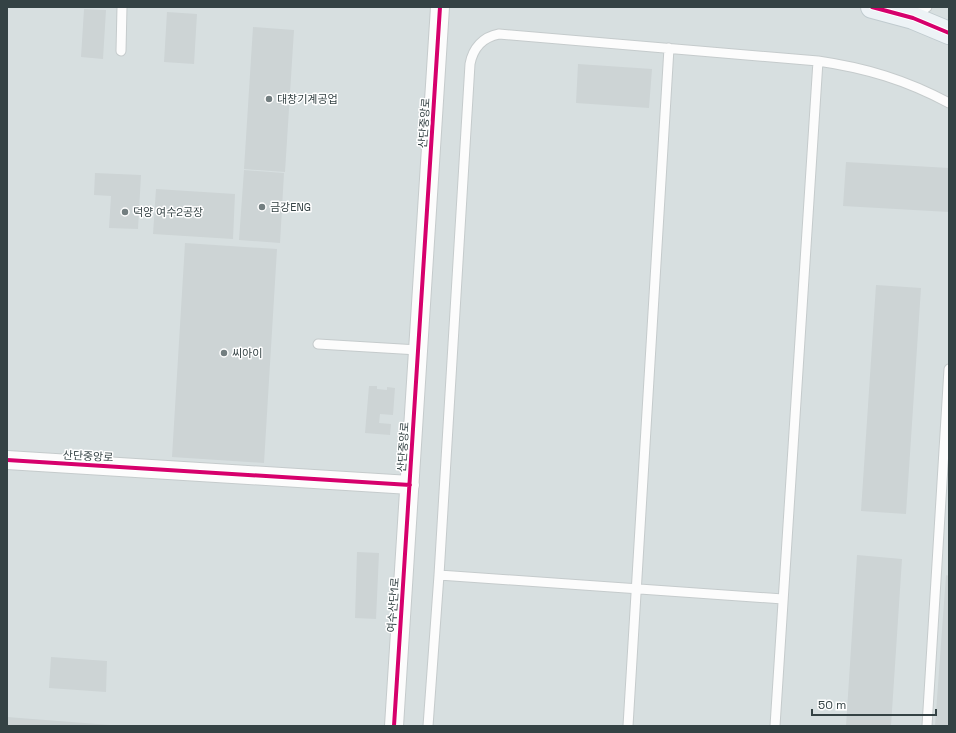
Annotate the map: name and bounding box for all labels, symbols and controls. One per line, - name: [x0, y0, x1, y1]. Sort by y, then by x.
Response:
- place label: 대창기계공업: [277, 92, 338, 106]
- marker: 대창기계공업: [264, 94, 274, 104]
- street label: 산단중앙로: [415, 97, 433, 149]
- place label: 금강ENG: [270, 200, 311, 214]
- marker: 금강ENG: [257, 202, 267, 212]
- place label: 덕양 여수2공장: [133, 205, 203, 219]
- marker: 덕양 여수2공장: [120, 207, 130, 217]
- place label: 씨아이: [232, 346, 262, 360]
- marker: 씨아이: [219, 348, 229, 358]
- street label: 산단중앙로: [394, 421, 412, 473]
- street label: 산단중앙로: [62, 448, 114, 464]
- street label: 여수산단1로: [384, 577, 402, 633]
- scale bar: [812, 691, 936, 717]
- text: 50 m: [818, 697, 846, 713]

